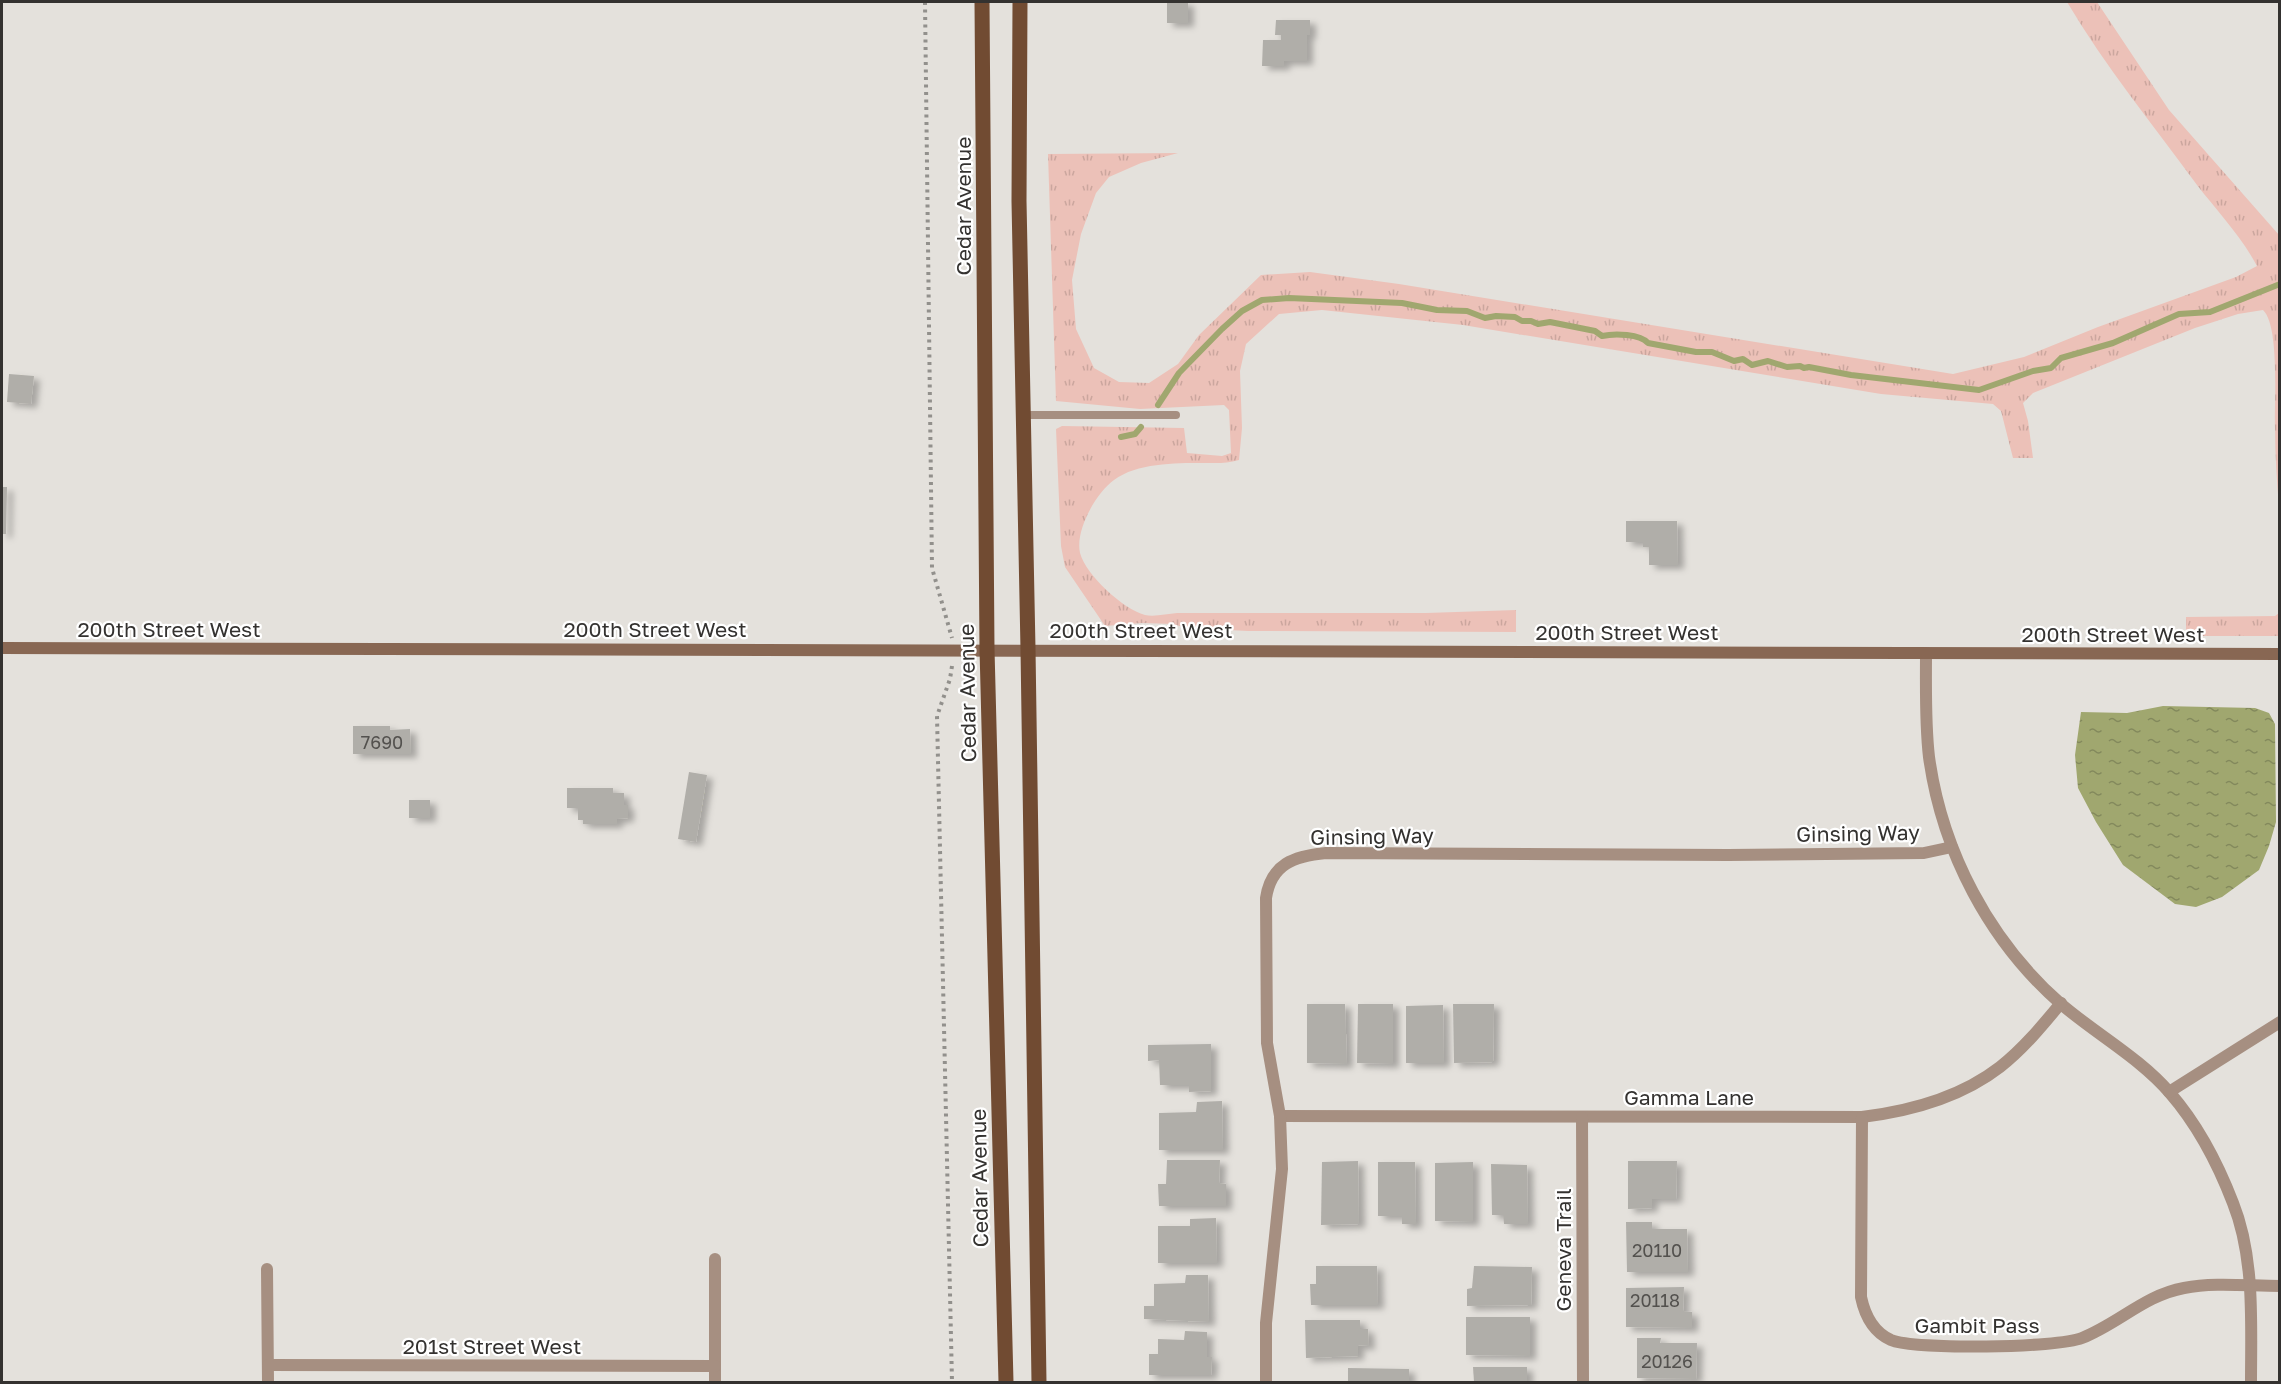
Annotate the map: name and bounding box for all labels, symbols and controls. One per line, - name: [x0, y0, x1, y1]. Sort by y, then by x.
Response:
- street label: Cedar Avenue: [950, 137, 976, 275]
- street label: 200th Street West: [77, 616, 261, 642]
- street label: 200th Street West: [563, 616, 747, 642]
- street label: 200th Street West: [1049, 617, 1233, 643]
- street label: 200th Street West: [1535, 619, 1719, 645]
- street label: 200th Street West: [2021, 621, 2205, 647]
- street label: Cedar Avenue: [953, 623, 981, 763]
- house number: 7690: [361, 731, 403, 753]
- street label: Ginsing Way: [1796, 819, 1920, 847]
- street label: Ginsing Way: [1310, 822, 1434, 850]
- street label: Gamma Lane: [1624, 1084, 1754, 1110]
- street label: Cedar Avenue: [965, 1108, 993, 1248]
- street label: Geneva Trail: [1550, 1188, 1576, 1312]
- house number: 20110: [1632, 1239, 1682, 1261]
- house number: 20118: [1630, 1289, 1680, 1311]
- street label: Gambit Pass: [1914, 1312, 2040, 1338]
- street label: 201st Street West: [403, 1333, 581, 1359]
- house number: 20126: [1641, 1350, 1693, 1372]

